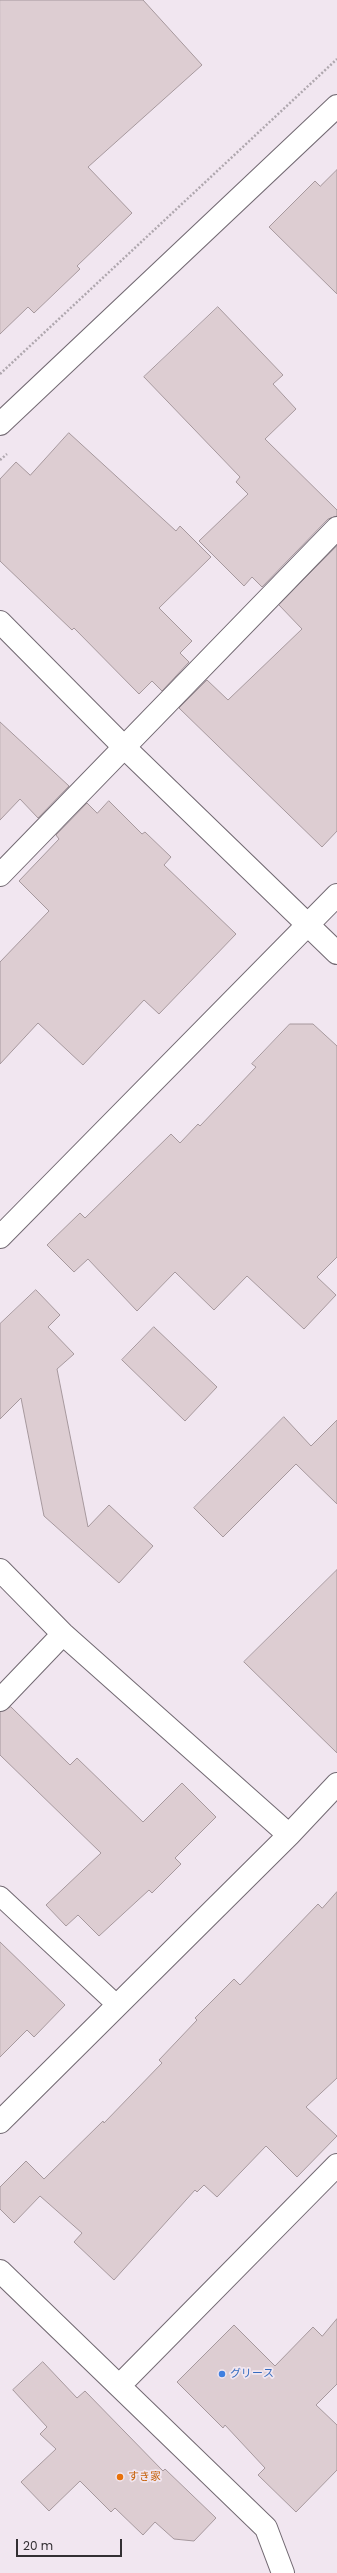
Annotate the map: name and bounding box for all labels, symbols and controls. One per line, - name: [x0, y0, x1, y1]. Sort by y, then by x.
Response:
- place label: グリース: [230, 2367, 274, 2381]
- marker: グリース: [217, 2369, 227, 2379]
- place label: すき家: [128, 2470, 161, 2484]
- marker: すき家: [115, 2472, 125, 2482]
- scale bar: [18, 2531, 124, 2557]
- text: 20 m: [23, 2537, 53, 2554]

